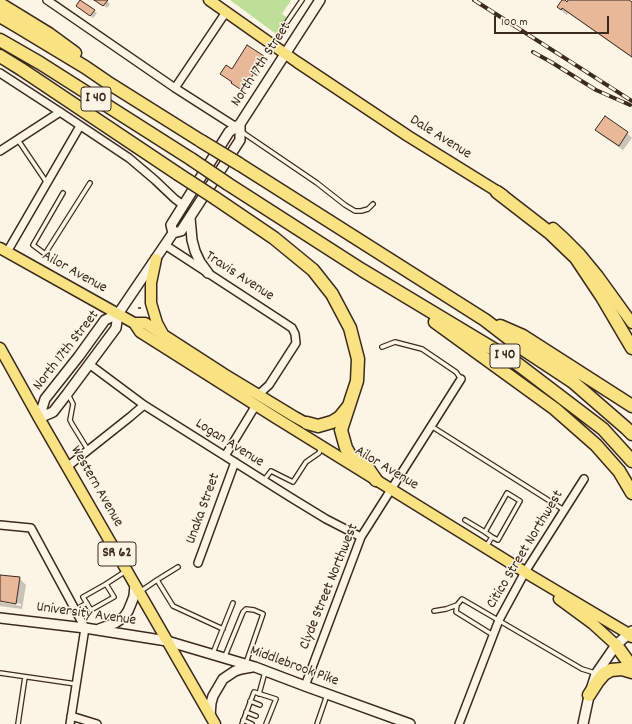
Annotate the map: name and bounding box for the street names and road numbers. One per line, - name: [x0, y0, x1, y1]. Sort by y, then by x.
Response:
- street label: North 17th Street: [228, 20, 296, 110]
- road number: I 40: [81, 87, 111, 111]
- street label: Dale Avenue: [406, 112, 474, 164]
- street label: Ailor Avenue: [38, 248, 110, 298]
- street label: Travis Avenue: [201, 248, 277, 306]
- street label: North 17th Street: [30, 307, 104, 395]
- road number: I 40: [490, 344, 520, 368]
- street label: Logan Avenue: [191, 416, 267, 472]
- street label: Western Avenue: [66, 443, 126, 531]
- street label: Ailor Avenue: [351, 443, 421, 495]
- street label: Unaka Street: [183, 471, 225, 547]
- street label: Citico Street Northwest: [484, 488, 568, 612]
- street label: Clyde Street Northwest: [297, 521, 363, 653]
- road number: SR 62: [98, 542, 136, 566]
- street label: University Avenue: [35, 599, 137, 631]
- street label: Middlebrook Pike: [247, 643, 341, 691]

